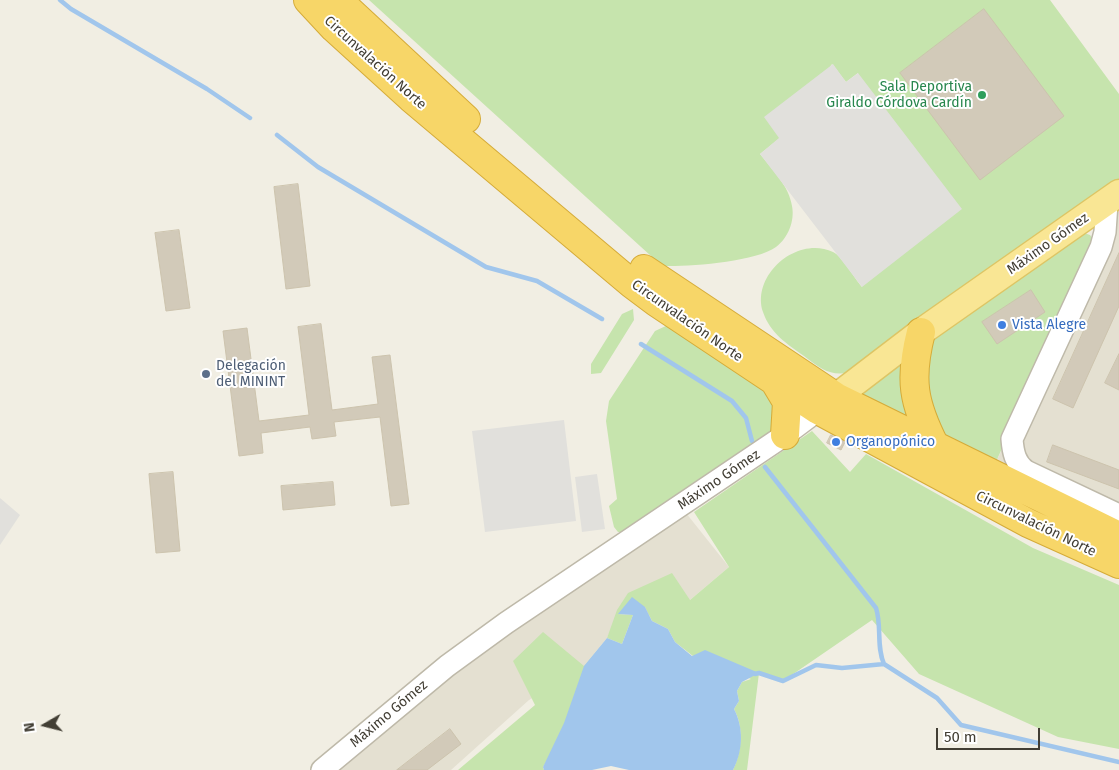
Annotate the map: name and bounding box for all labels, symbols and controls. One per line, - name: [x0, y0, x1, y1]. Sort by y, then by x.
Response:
- street label: Circunvalación Norte: [320, 13, 430, 113]
- place label: Sala Deportiva Giraldo Córdova Cardín: [826, 79, 972, 111]
- marker: Sala Deportiva Giraldo Córdova Cardín: [976, 89, 988, 101]
- street label: Máximo Gómez: [1004, 210, 1092, 278]
- street label: Circunvalación Norte: [628, 276, 746, 366]
- place label: Vista Alegre: [1012, 317, 1086, 333]
- marker: Vista Alegre: [996, 319, 1008, 331]
- place label: Delegación del MININT: [216, 358, 286, 391]
- marker: Delegación del MININT: [200, 368, 212, 380]
- place label: Organopónico: [846, 434, 935, 450]
- marker: Organopónico: [830, 436, 842, 448]
- street label: Máximo Gómez: [675, 446, 763, 514]
- street label: Circunvalación Norte: [973, 488, 1099, 560]
- street label: Máximo Gómez: [347, 677, 431, 751]
- north arrow: [20, 700, 70, 750]
- scale bar: [939, 718, 1043, 750]
- text: N: [21, 721, 39, 733]
- text: 50 m: [944, 728, 977, 746]

